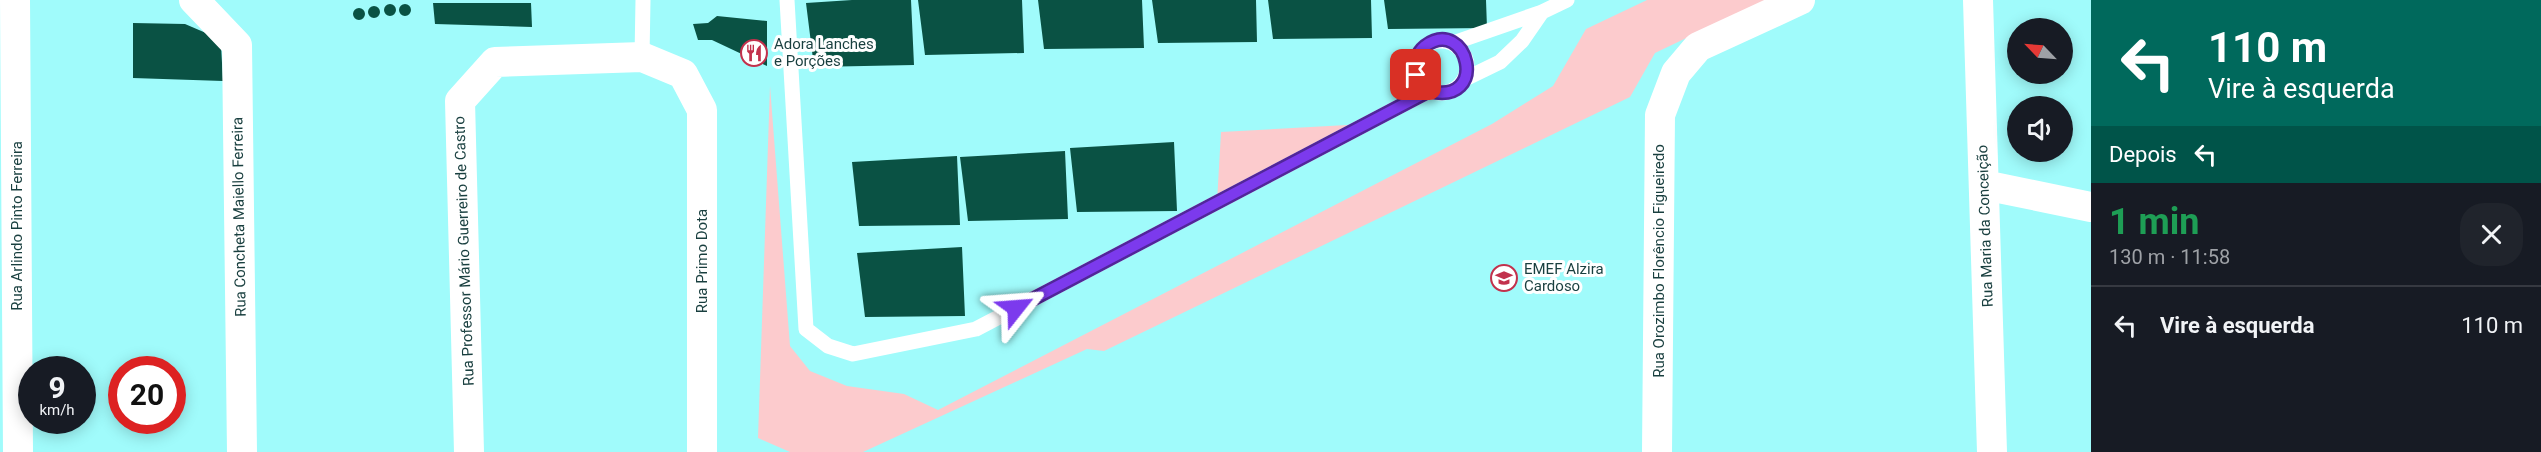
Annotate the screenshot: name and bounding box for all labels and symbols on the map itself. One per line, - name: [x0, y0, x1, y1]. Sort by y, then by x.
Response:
- north arrow: [2007, 18, 2073, 84]
- place label: Adora Lanches e Porções: [774, 35, 874, 70]
- restaurant icon: Adora Lanches e Porções: [739, 38, 769, 68]
- pin: [1390, 49, 1441, 100]
- street label: Rua Professor Mário Guerreiro de Castro: [450, 116, 478, 386]
- street label: Rua Concheta Maiello Ferreira: [228, 117, 250, 317]
- street label: Rua Arlindo Pinto Ferreira: [8, 141, 26, 311]
- street label: Rua Orozimbo Florêncio Figueiredo: [1650, 144, 1668, 378]
- street label: Rua Maria da Conceição: [1973, 145, 1997, 307]
- street label: Rua Primo Dota: [693, 209, 711, 313]
- place label: EMEF Alzira Cardoso: [1524, 260, 1604, 295]
- school or university icon: EMEF Alzira Cardoso: [1489, 263, 1519, 293]
- position arrow: [984, 276, 1048, 340]
- speed limit sign: 20: [108, 356, 186, 434]

